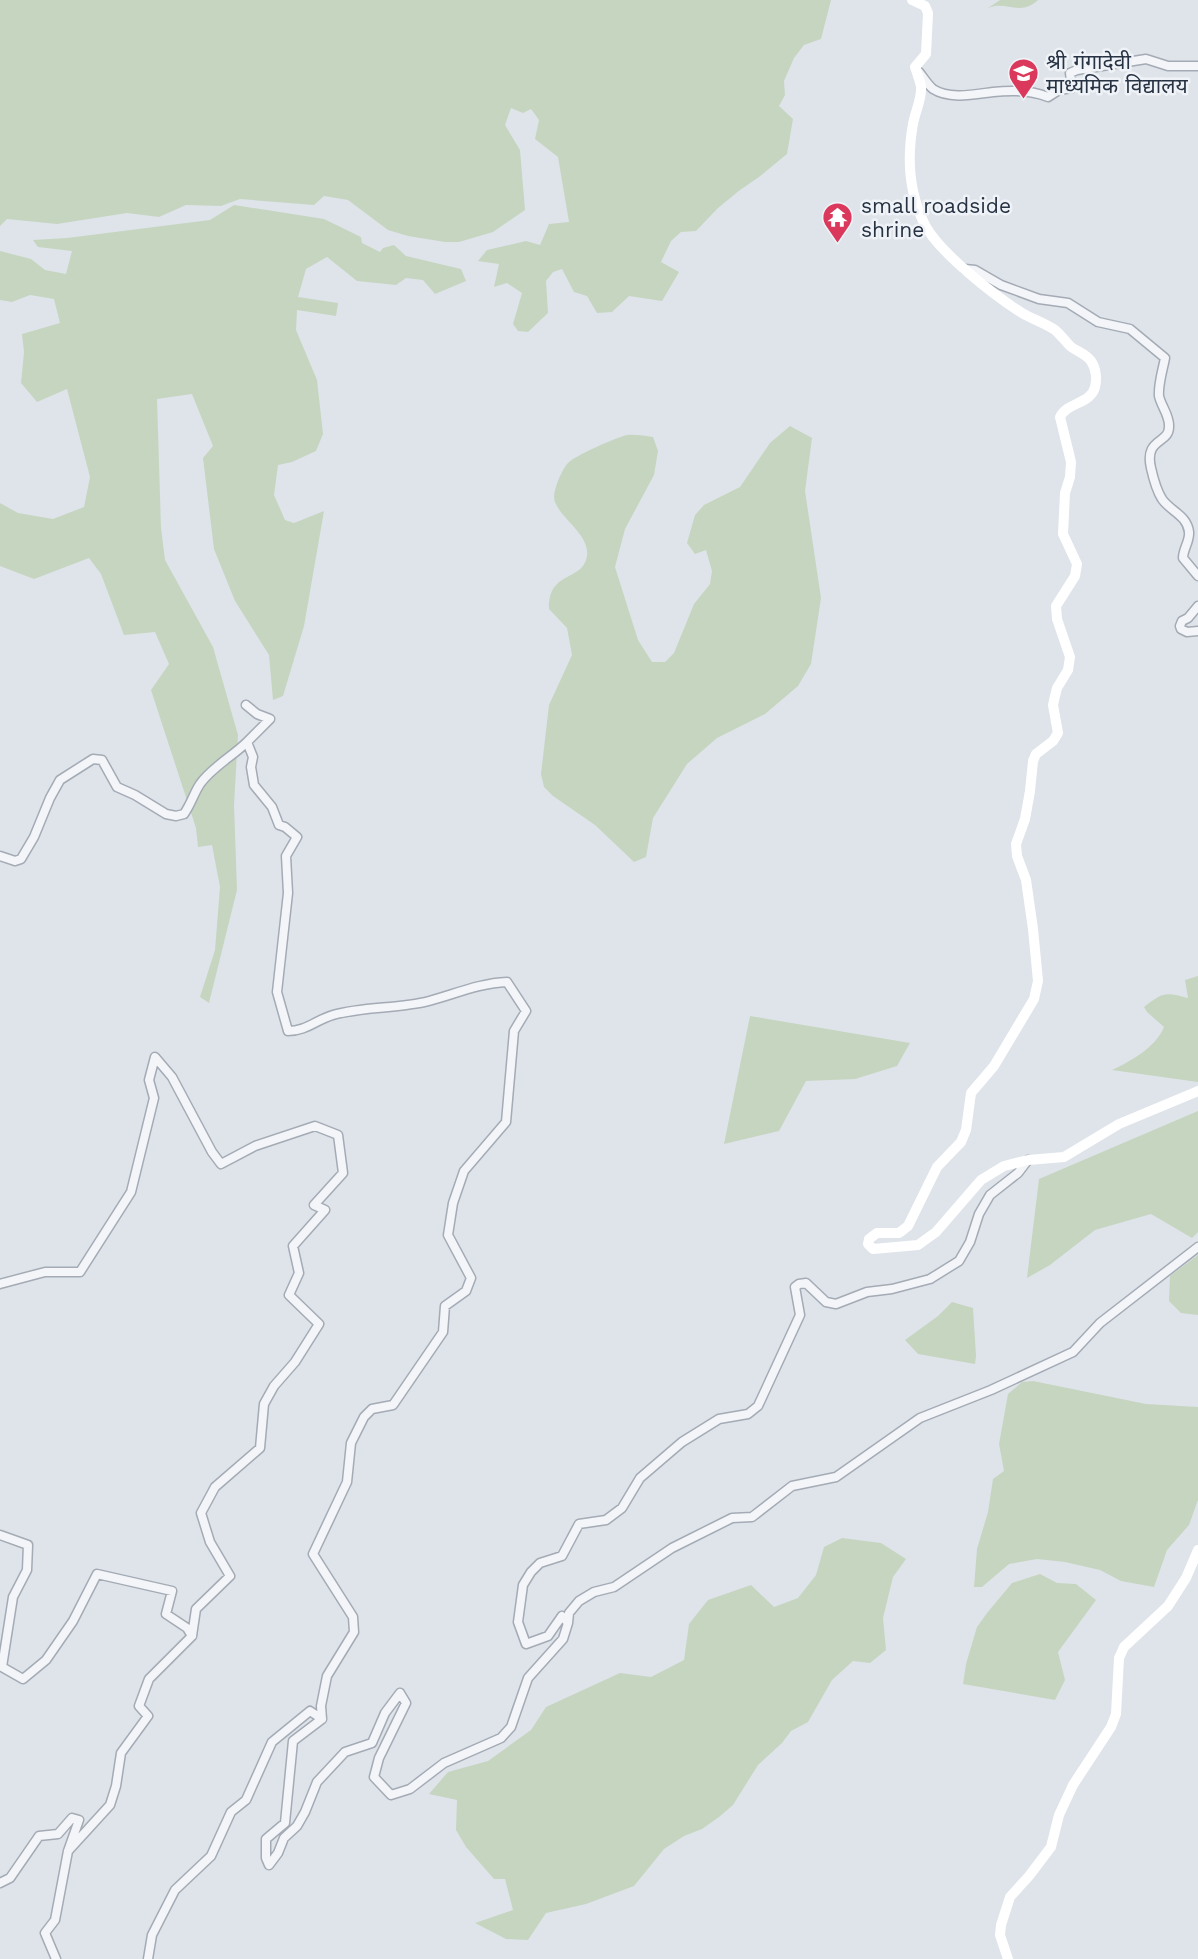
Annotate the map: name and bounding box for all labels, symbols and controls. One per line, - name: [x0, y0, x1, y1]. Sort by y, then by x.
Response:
- place label: श्री गंगादेवी माध्यमिक विद्यालय: [1046, 49, 1188, 98]
- school or university icon: श्री गंगादेवी माध्यमिक विद्यालय: [1006, 56, 1040, 100]
- place label: small roadside shrine: [861, 193, 1011, 242]
- temple icon: small roadside shrine: [821, 200, 855, 244]

